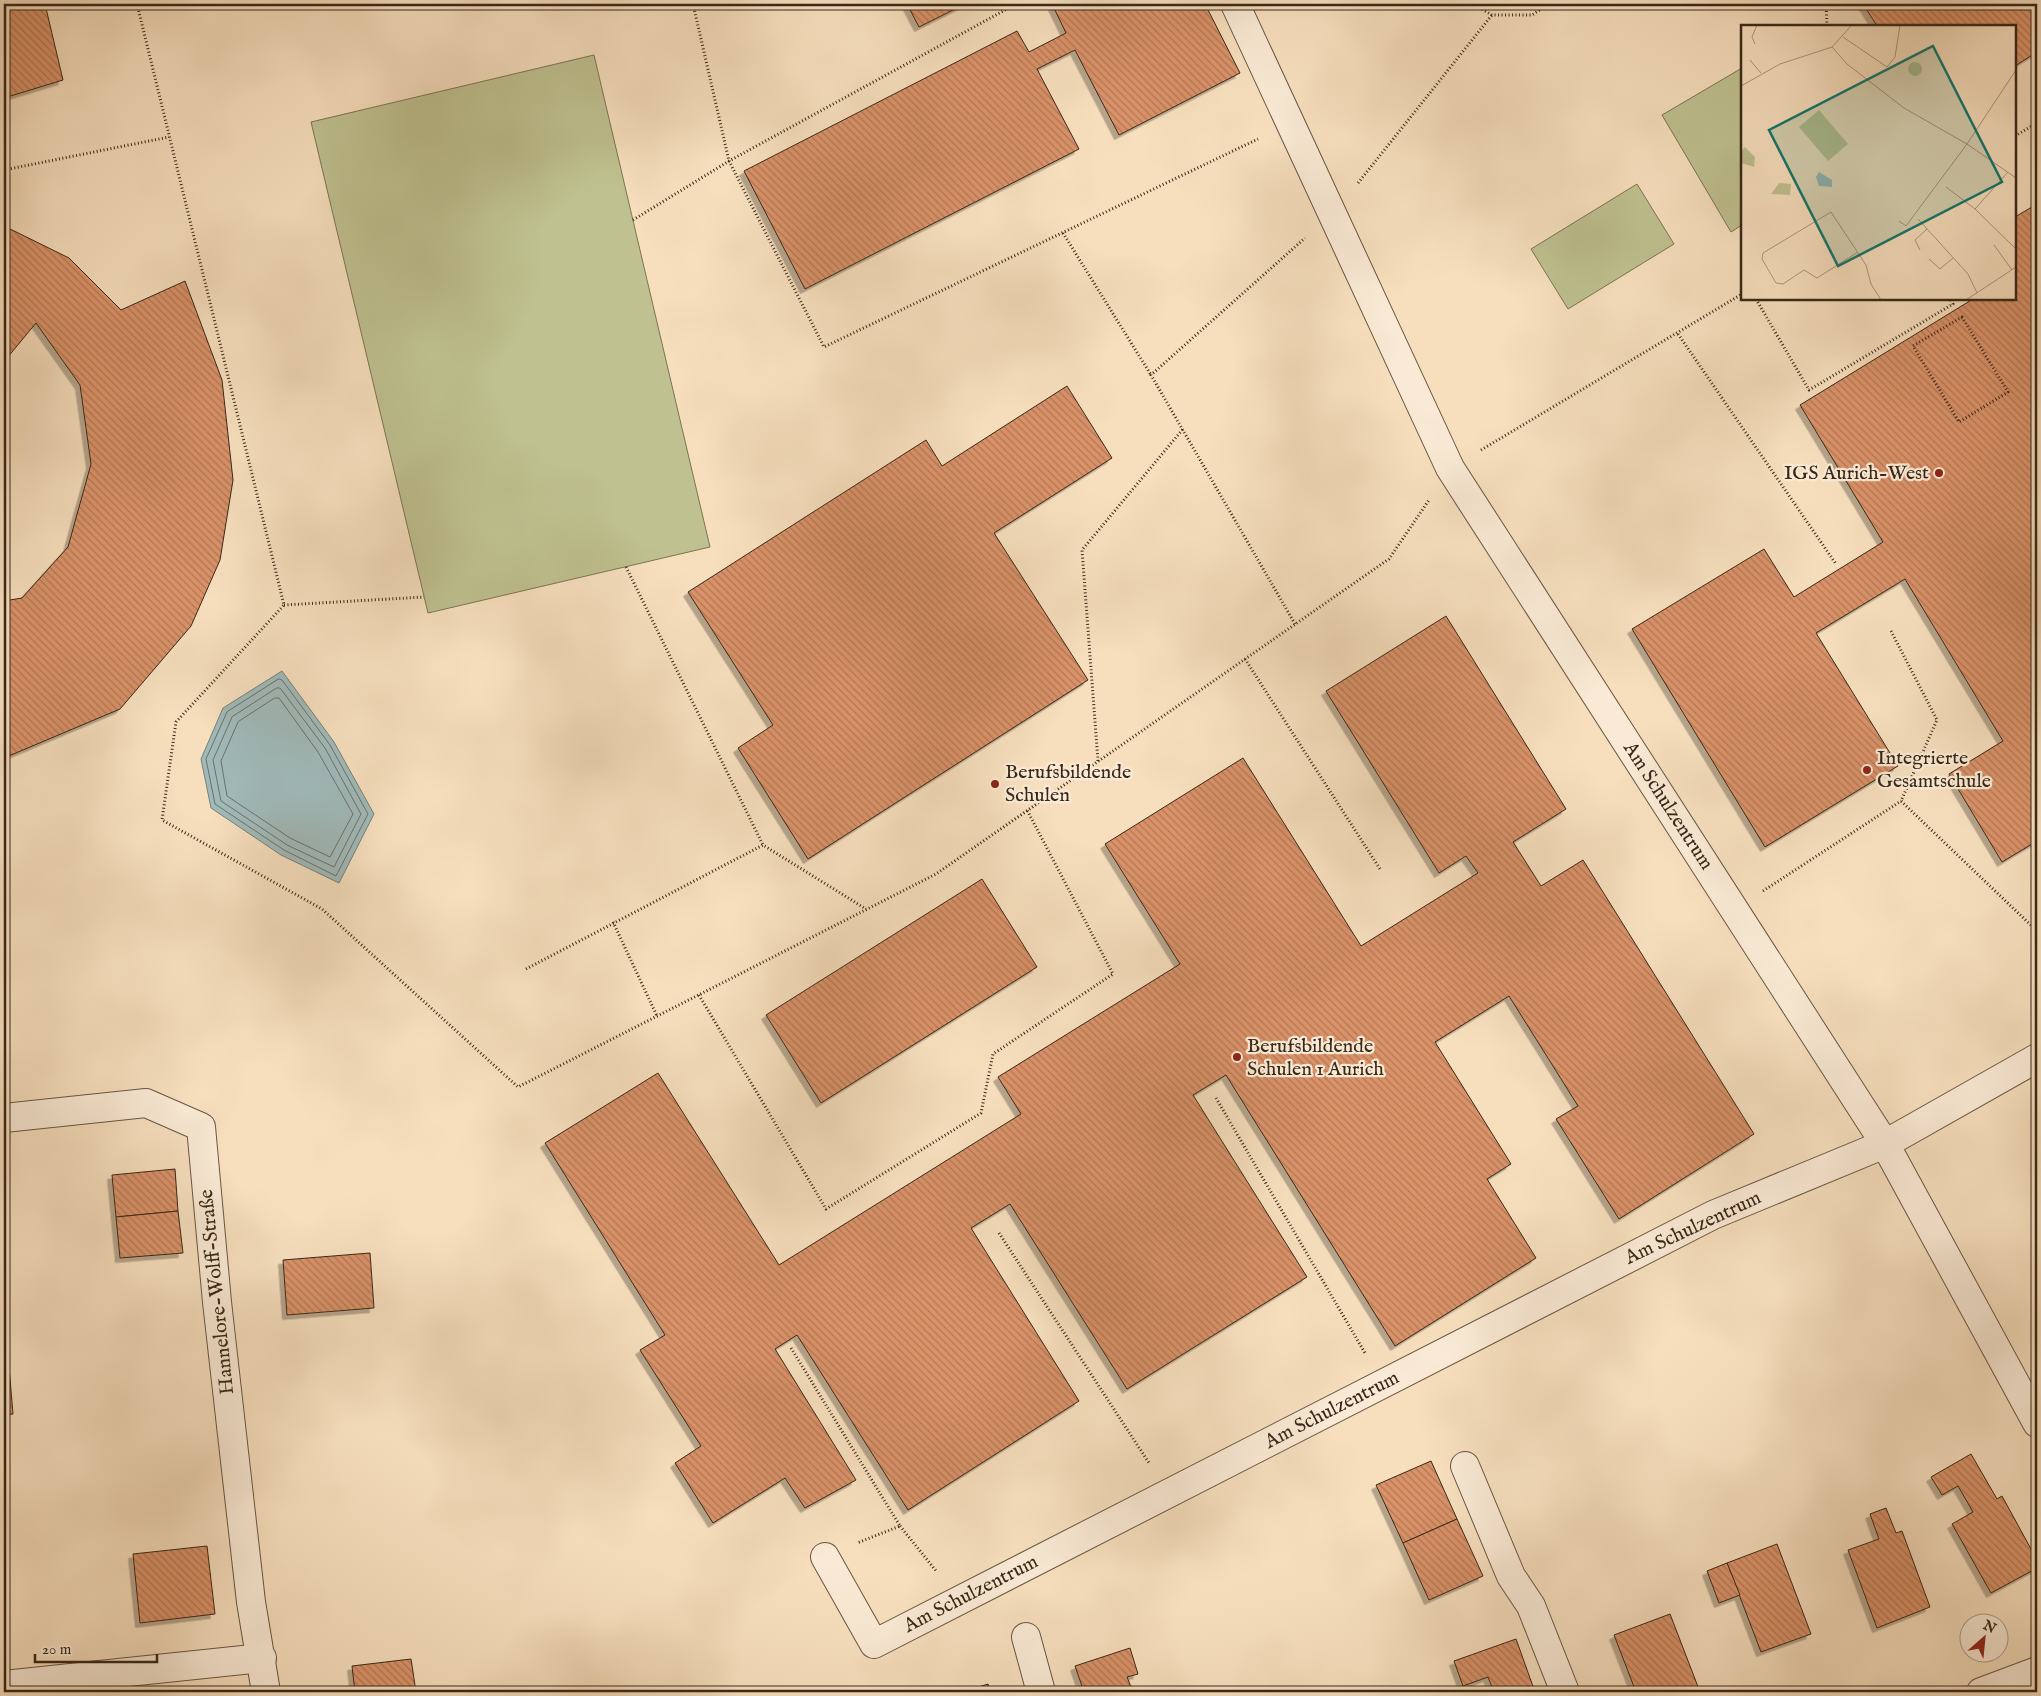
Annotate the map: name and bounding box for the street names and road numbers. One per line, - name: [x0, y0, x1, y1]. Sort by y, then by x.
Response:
- street label: Am Schulzentrum: [1617, 736, 1719, 875]
- street label: Am Schulzentrum: [1620, 1185, 1765, 1271]
- street label: Hannelore-Wolff-Straße: [194, 1188, 240, 1396]
- street label: Am Schulzentrum: [1260, 1365, 1403, 1455]
- street label: Am Schulzentrum: [899, 1549, 1042, 1639]

